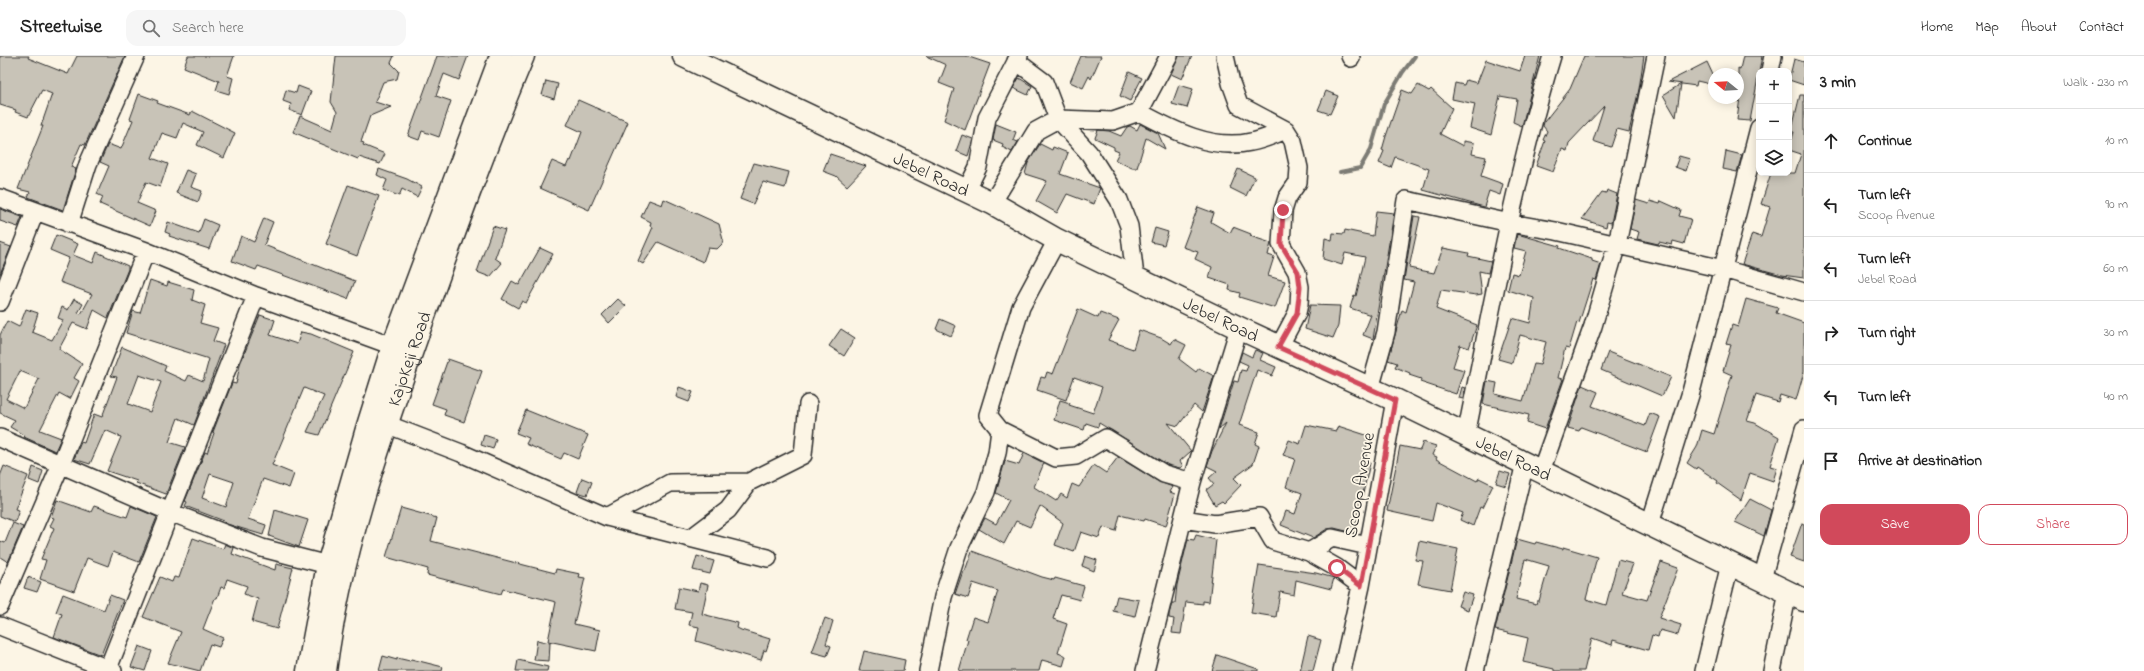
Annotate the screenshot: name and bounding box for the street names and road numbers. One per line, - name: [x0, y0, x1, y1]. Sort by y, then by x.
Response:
- street label: Jebel Road: [888, 147, 973, 205]
- street label: Jebel Road: [1178, 292, 1262, 350]
- street label: KajoKeji Road: [382, 308, 440, 410]
- street label: Scoop Avenue: [1339, 430, 1383, 540]
- street label: Jebel Road: [1470, 430, 1555, 489]

